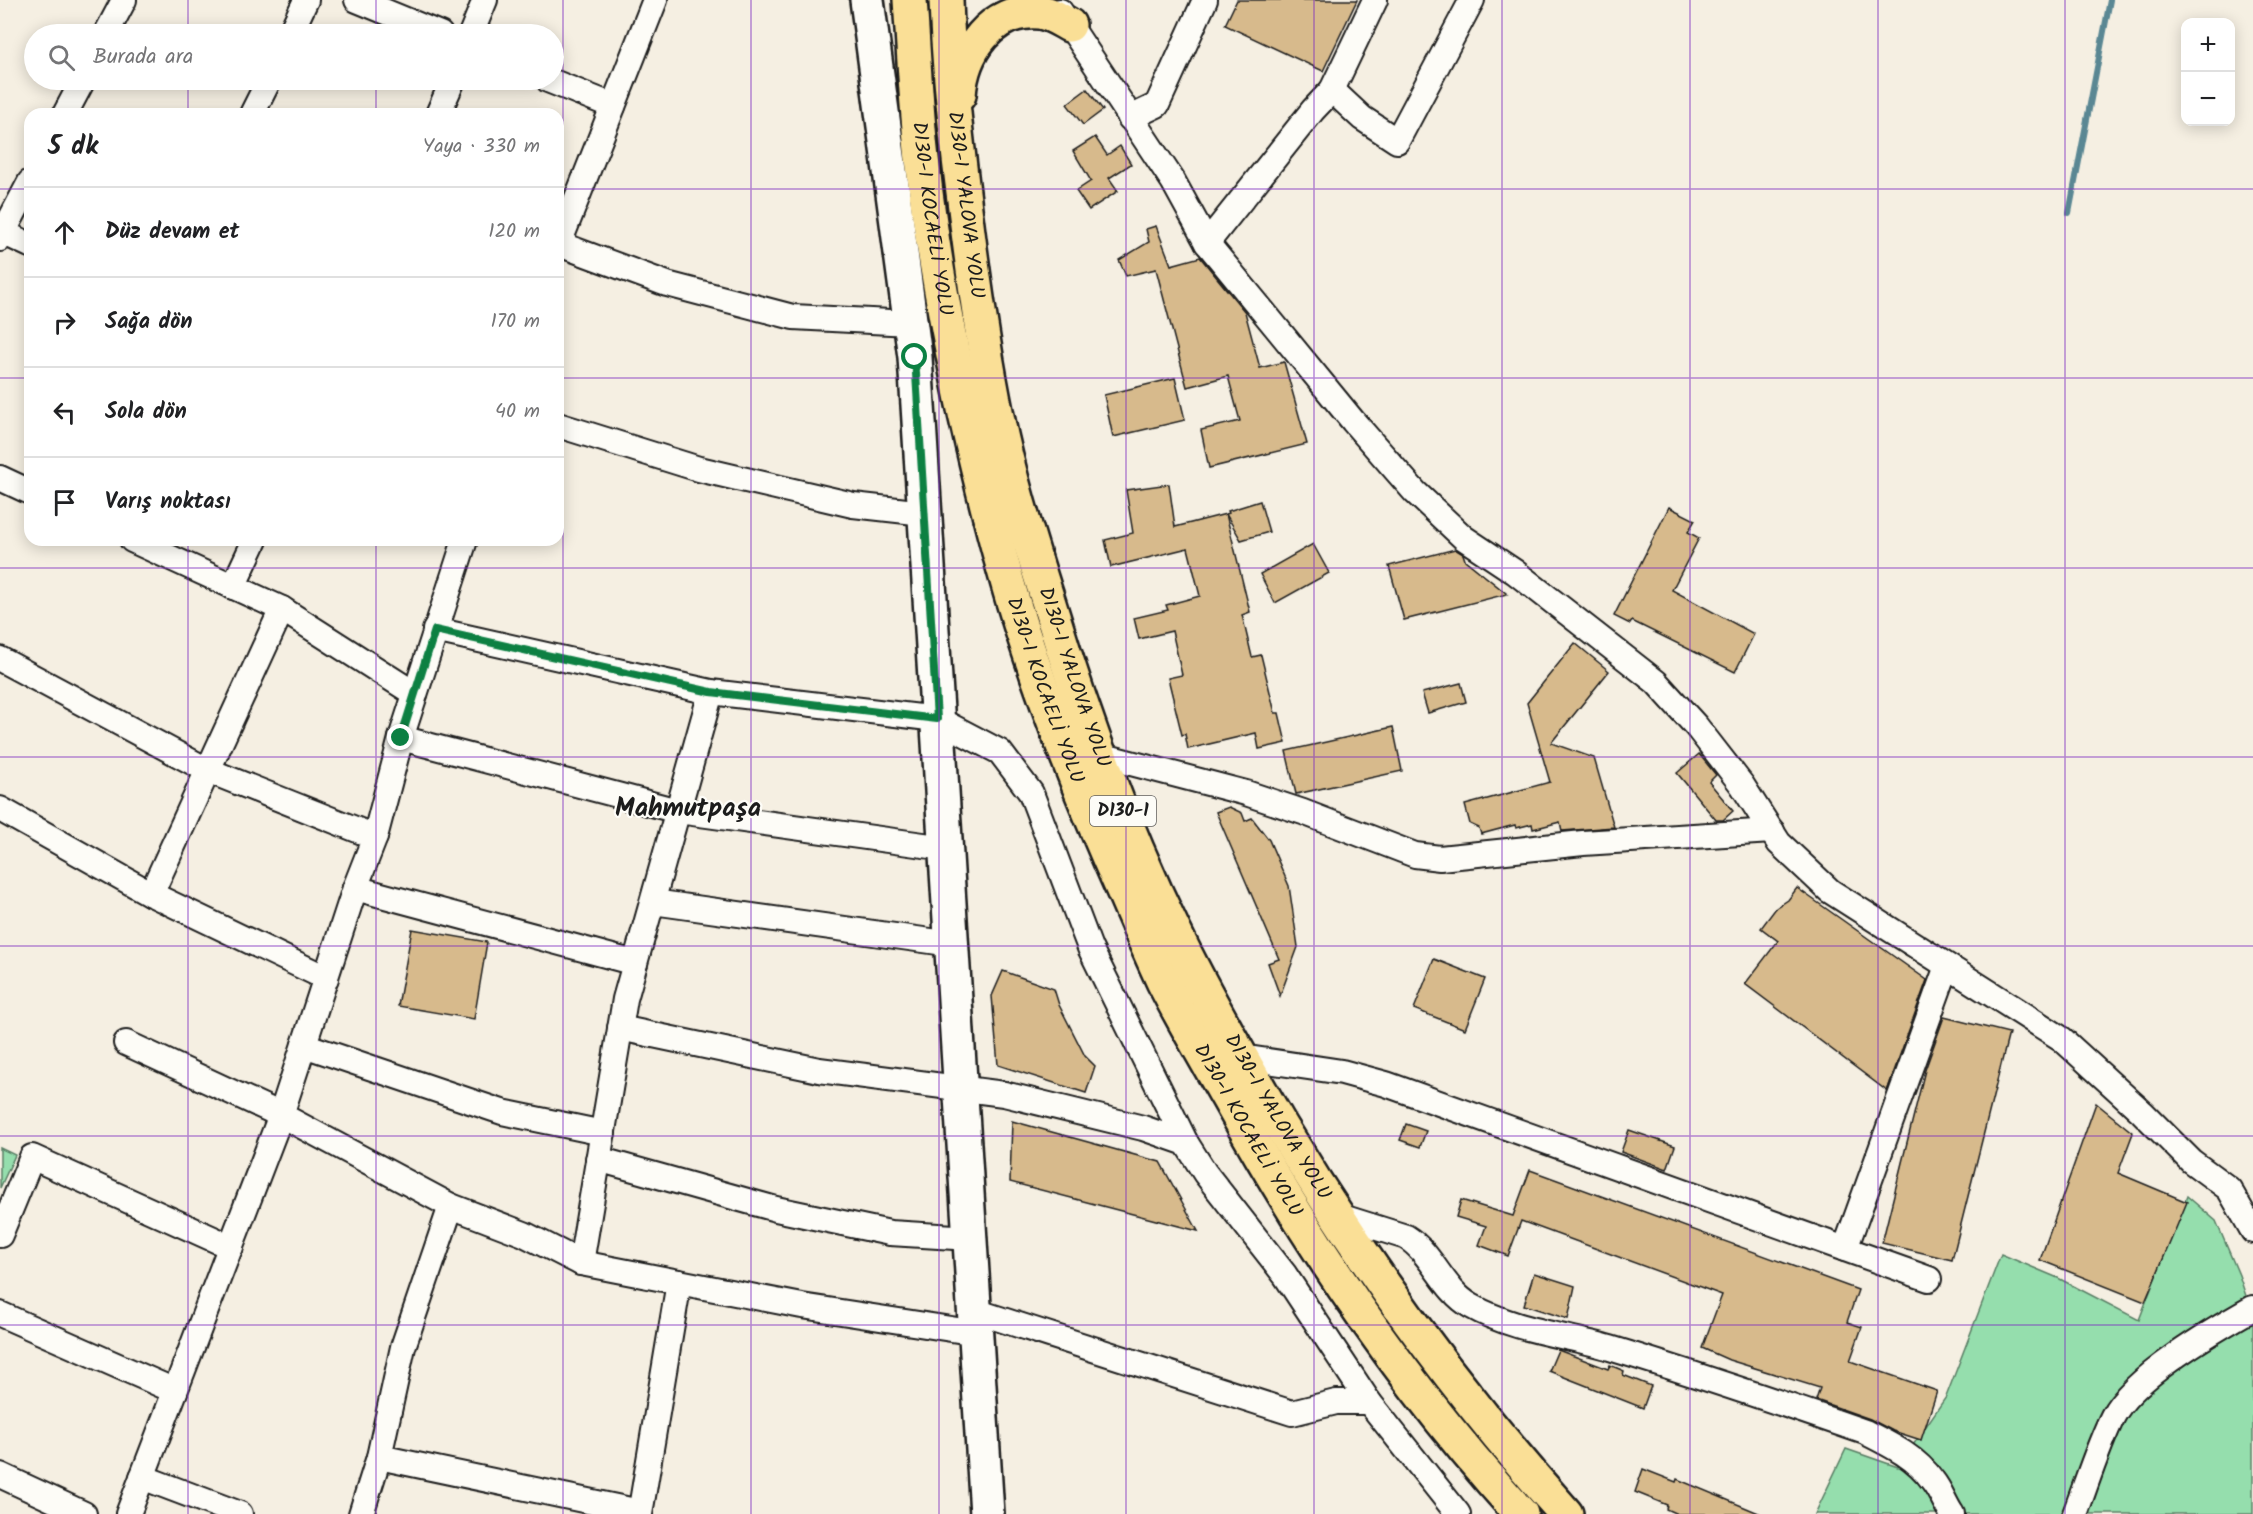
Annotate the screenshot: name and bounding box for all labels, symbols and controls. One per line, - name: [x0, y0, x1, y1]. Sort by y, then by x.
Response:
- map controls: [2181, 18, 2235, 126]
- button: +: [2181, 18, 2235, 72]
- search box: [24, 24, 564, 90]
- text: Burada ara: [93, 40, 193, 75]
- icon: search: [45, 41, 78, 74]
- button: −: [2181, 72, 2235, 126]
- street label: D130-1 YALOVA YOLU: [938, 110, 993, 301]
- street label: D130-1 KOCAELİ YOLU: [902, 120, 961, 319]
- text: 5 dk: [48, 126, 98, 168]
- text: Yaya · 330 m: [423, 131, 540, 163]
- text: Düz devam et: [105, 215, 239, 250]
- icon: ahead: [48, 216, 81, 249]
- text: 120 m: [488, 216, 540, 248]
- text: Sağa dön: [105, 305, 192, 340]
- icon: right: [48, 306, 81, 339]
- text: 170 m: [491, 306, 540, 338]
- route start: [901, 343, 927, 369]
- text: Sola dön: [105, 395, 187, 430]
- icon: left: [48, 396, 81, 429]
- text: 40 m: [495, 396, 540, 428]
- text: Varış noktası: [105, 485, 231, 520]
- icon: arrive: [48, 486, 81, 519]
- street label: D130-1 YALOVA YOLU: [1029, 583, 1119, 772]
- street label: D130-1 KOCAELİ YOLU: [997, 593, 1092, 788]
- route end: [387, 724, 413, 750]
- district label: Mahmutpaşa: [615, 788, 761, 830]
- road number: D130-1: [1090, 796, 1156, 826]
- street label: D130-1 YALOVA YOLU: [1215, 1028, 1339, 1207]
- street label: D130-1 KOCAELİ YOLU: [1184, 1038, 1311, 1224]

